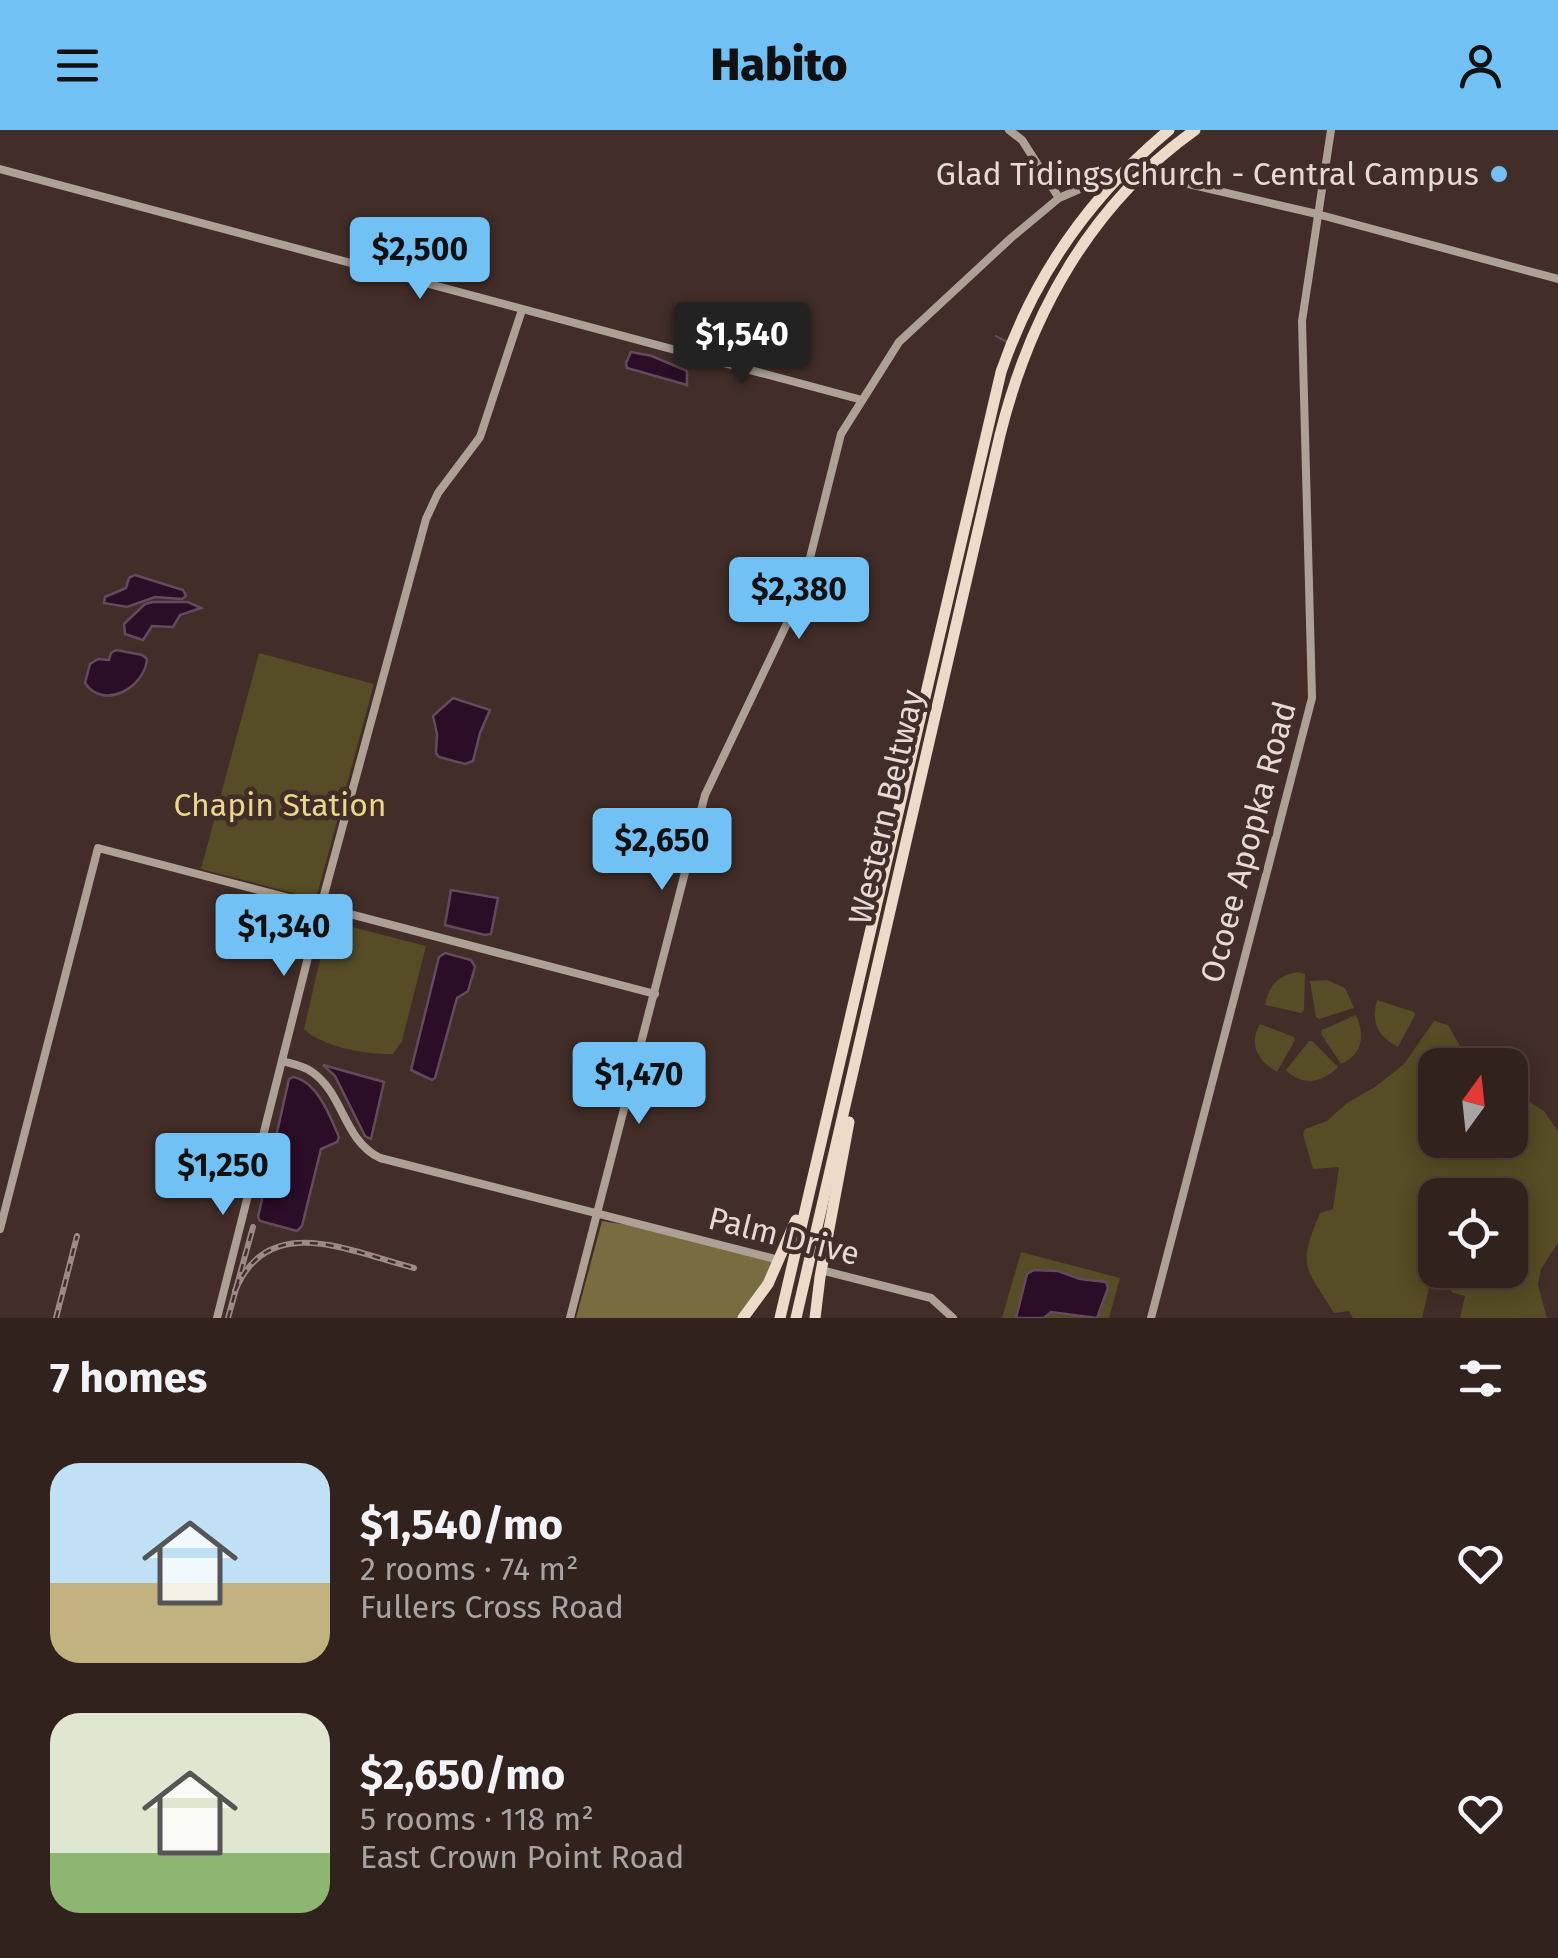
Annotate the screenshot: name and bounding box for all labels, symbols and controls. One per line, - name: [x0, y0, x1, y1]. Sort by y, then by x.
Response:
- icon: menu: [50, 38, 105, 93]
- text: Habito: [710, 38, 848, 92]
- icon: person: [1453, 38, 1508, 93]
- place label: Glad Tidings Church - Central Campus: [936, 155, 1479, 193]
- marker: Glad Tidings Church - Central Campus: [1488, 163, 1510, 185]
- pin: $2,500: [339, 217, 501, 302]
- text: $2,500: [372, 230, 468, 268]
- pin: $1,540: [661, 302, 823, 387]
- text: $1,540: [695, 315, 789, 353]
- pin: $2,380: [718, 557, 880, 642]
- text: $2,380: [751, 570, 847, 608]
- street label: Western Beltway: [841, 686, 932, 928]
- street label: Ocoee Apopka Road: [1192, 697, 1304, 987]
- park label: Chapin Station: [173, 786, 387, 824]
- pin: $2,650: [581, 808, 743, 893]
- text: $2,650: [615, 821, 709, 859]
- pin: $1,340: [203, 894, 365, 979]
- text: $1,340: [238, 907, 330, 945]
- pin: $1,470: [558, 1042, 720, 1127]
- north arrow: [1418, 1048, 1528, 1158]
- map controls: [1418, 1048, 1528, 1288]
- text: $1,470: [595, 1055, 683, 1093]
- pin: $1,250: [142, 1133, 304, 1218]
- text: $1,250: [177, 1146, 269, 1184]
- button: locate: [1418, 1178, 1528, 1288]
- street label: Palm Drive: [705, 1199, 863, 1273]
- icon: filters: [1453, 1351, 1508, 1406]
- text: 7 homes: [50, 1353, 207, 1403]
- text: $1,540/mo: [360, 1500, 563, 1550]
- icon: home: [130, 1503, 250, 1623]
- icon: heart: [1453, 1536, 1508, 1591]
- text: 2 rooms · 74 m²: [360, 1550, 579, 1588]
- text: Fullers Cross Road: [360, 1588, 624, 1626]
- text: $2,650/mo: [360, 1750, 565, 1800]
- icon: home: [130, 1753, 250, 1873]
- icon: heart: [1453, 1786, 1508, 1841]
- text: 5 rooms · 118 m²: [360, 1800, 594, 1838]
- text: East Crown Point Road: [360, 1838, 684, 1876]

